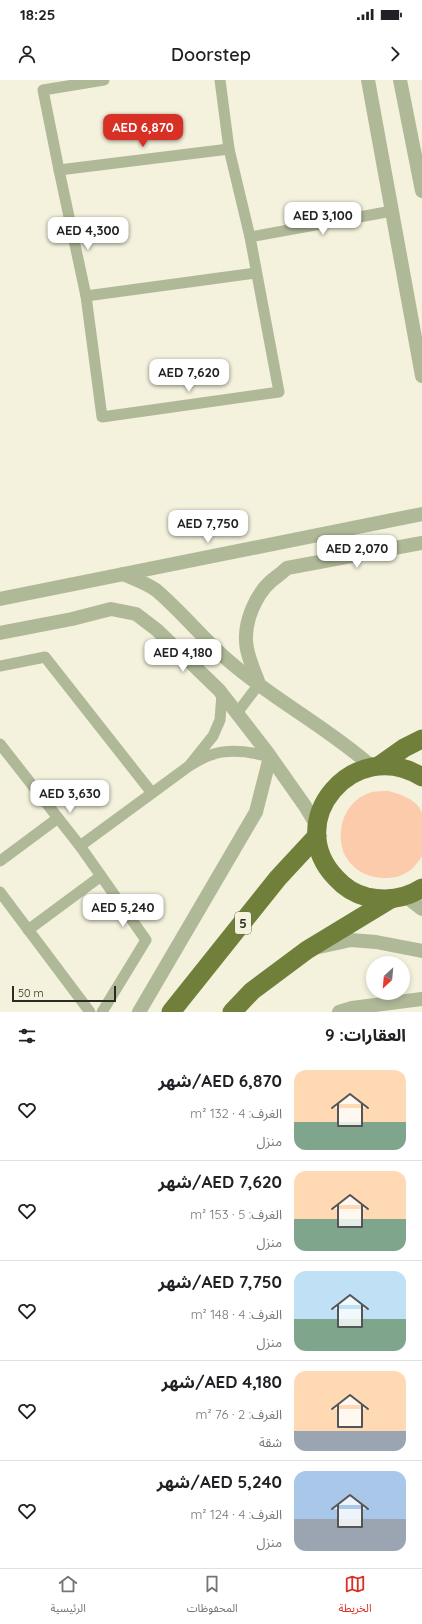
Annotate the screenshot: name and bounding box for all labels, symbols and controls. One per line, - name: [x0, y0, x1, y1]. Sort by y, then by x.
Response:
- text: 18:25: [20, 5, 55, 24]
- icon: person: [16, 43, 38, 65]
- text: Doorstep: [171, 43, 251, 66]
- icon: forward: [384, 43, 406, 65]
- pin: AED 6,870: [97, 114, 189, 148]
- text: AED 6,870: [112, 119, 174, 135]
- pin: AED 3,100: [277, 202, 369, 236]
- text: AED 3,100: [293, 207, 353, 223]
- pin: AED 4,300: [42, 217, 134, 251]
- text: AED 4,300: [57, 222, 119, 238]
- pin: AED 7,620: [143, 359, 235, 393]
- text: AED 7,620: [158, 364, 220, 380]
- pin: AED 7,750: [162, 510, 254, 544]
- text: AED 7,750: [177, 515, 239, 531]
- pin: AED 2,070: [311, 535, 403, 569]
- text: AED 2,070: [326, 540, 388, 556]
- pin: AED 4,180: [137, 639, 229, 673]
- text: AED 4,180: [153, 644, 213, 660]
- pin: AED 3,630: [24, 780, 116, 814]
- text: AED 3,630: [39, 785, 101, 801]
- pin: AED 5,240: [77, 894, 169, 928]
- text: AED 5,240: [92, 899, 154, 915]
- road number: 5: [235, 912, 251, 934]
- north arrow: [366, 956, 410, 1000]
- map controls: [366, 956, 410, 1000]
- scale bar: [12, 984, 116, 1003]
- text: 50 m: [18, 986, 44, 1000]
- text: العقارات: 9: [325, 1024, 406, 1045]
- icon: filters: [16, 1025, 38, 1047]
- text: AED 6,870/شهر: [158, 1070, 282, 1091]
- icon: home: [326, 1086, 374, 1134]
- icon: heart: [16, 1099, 38, 1121]
- text: الغرف: 4 · 132 m²: [190, 1105, 282, 1121]
- text: منزل: [257, 1133, 282, 1149]
- text: AED 7,620/شهر: [158, 1171, 282, 1192]
- icon: home: [326, 1187, 374, 1235]
- icon: heart: [16, 1200, 38, 1222]
- text: الغرف: 5 · 153 m²: [190, 1206, 282, 1222]
- text: منزل: [257, 1234, 282, 1250]
- text: AED 7,750/شهر: [158, 1271, 282, 1292]
- icon: home: [326, 1287, 374, 1335]
- icon: heart: [16, 1300, 38, 1322]
- text: الغرف: 4 · 148 m²: [191, 1306, 282, 1322]
- text: منزل: [257, 1334, 282, 1350]
- text: AED 4,180/شهر: [161, 1371, 282, 1392]
- icon: home: [326, 1387, 374, 1435]
- icon: heart: [16, 1400, 38, 1422]
- text: الغرف: 2 · 76 m²: [196, 1406, 282, 1422]
- text: شقة: [259, 1434, 282, 1450]
- text: AED 5,240/شهر: [157, 1471, 282, 1492]
- icon: home: [326, 1487, 374, 1535]
- icon: heart: [16, 1500, 38, 1522]
- text: الغرف: 4 · 124 m²: [191, 1506, 282, 1522]
- text: منزل: [257, 1534, 282, 1550]
- tab: الرئيسية: [50, 1573, 86, 1620]
- tab: المحفوظات: [187, 1573, 238, 1620]
- tab: الخريطة: [339, 1573, 372, 1620]

